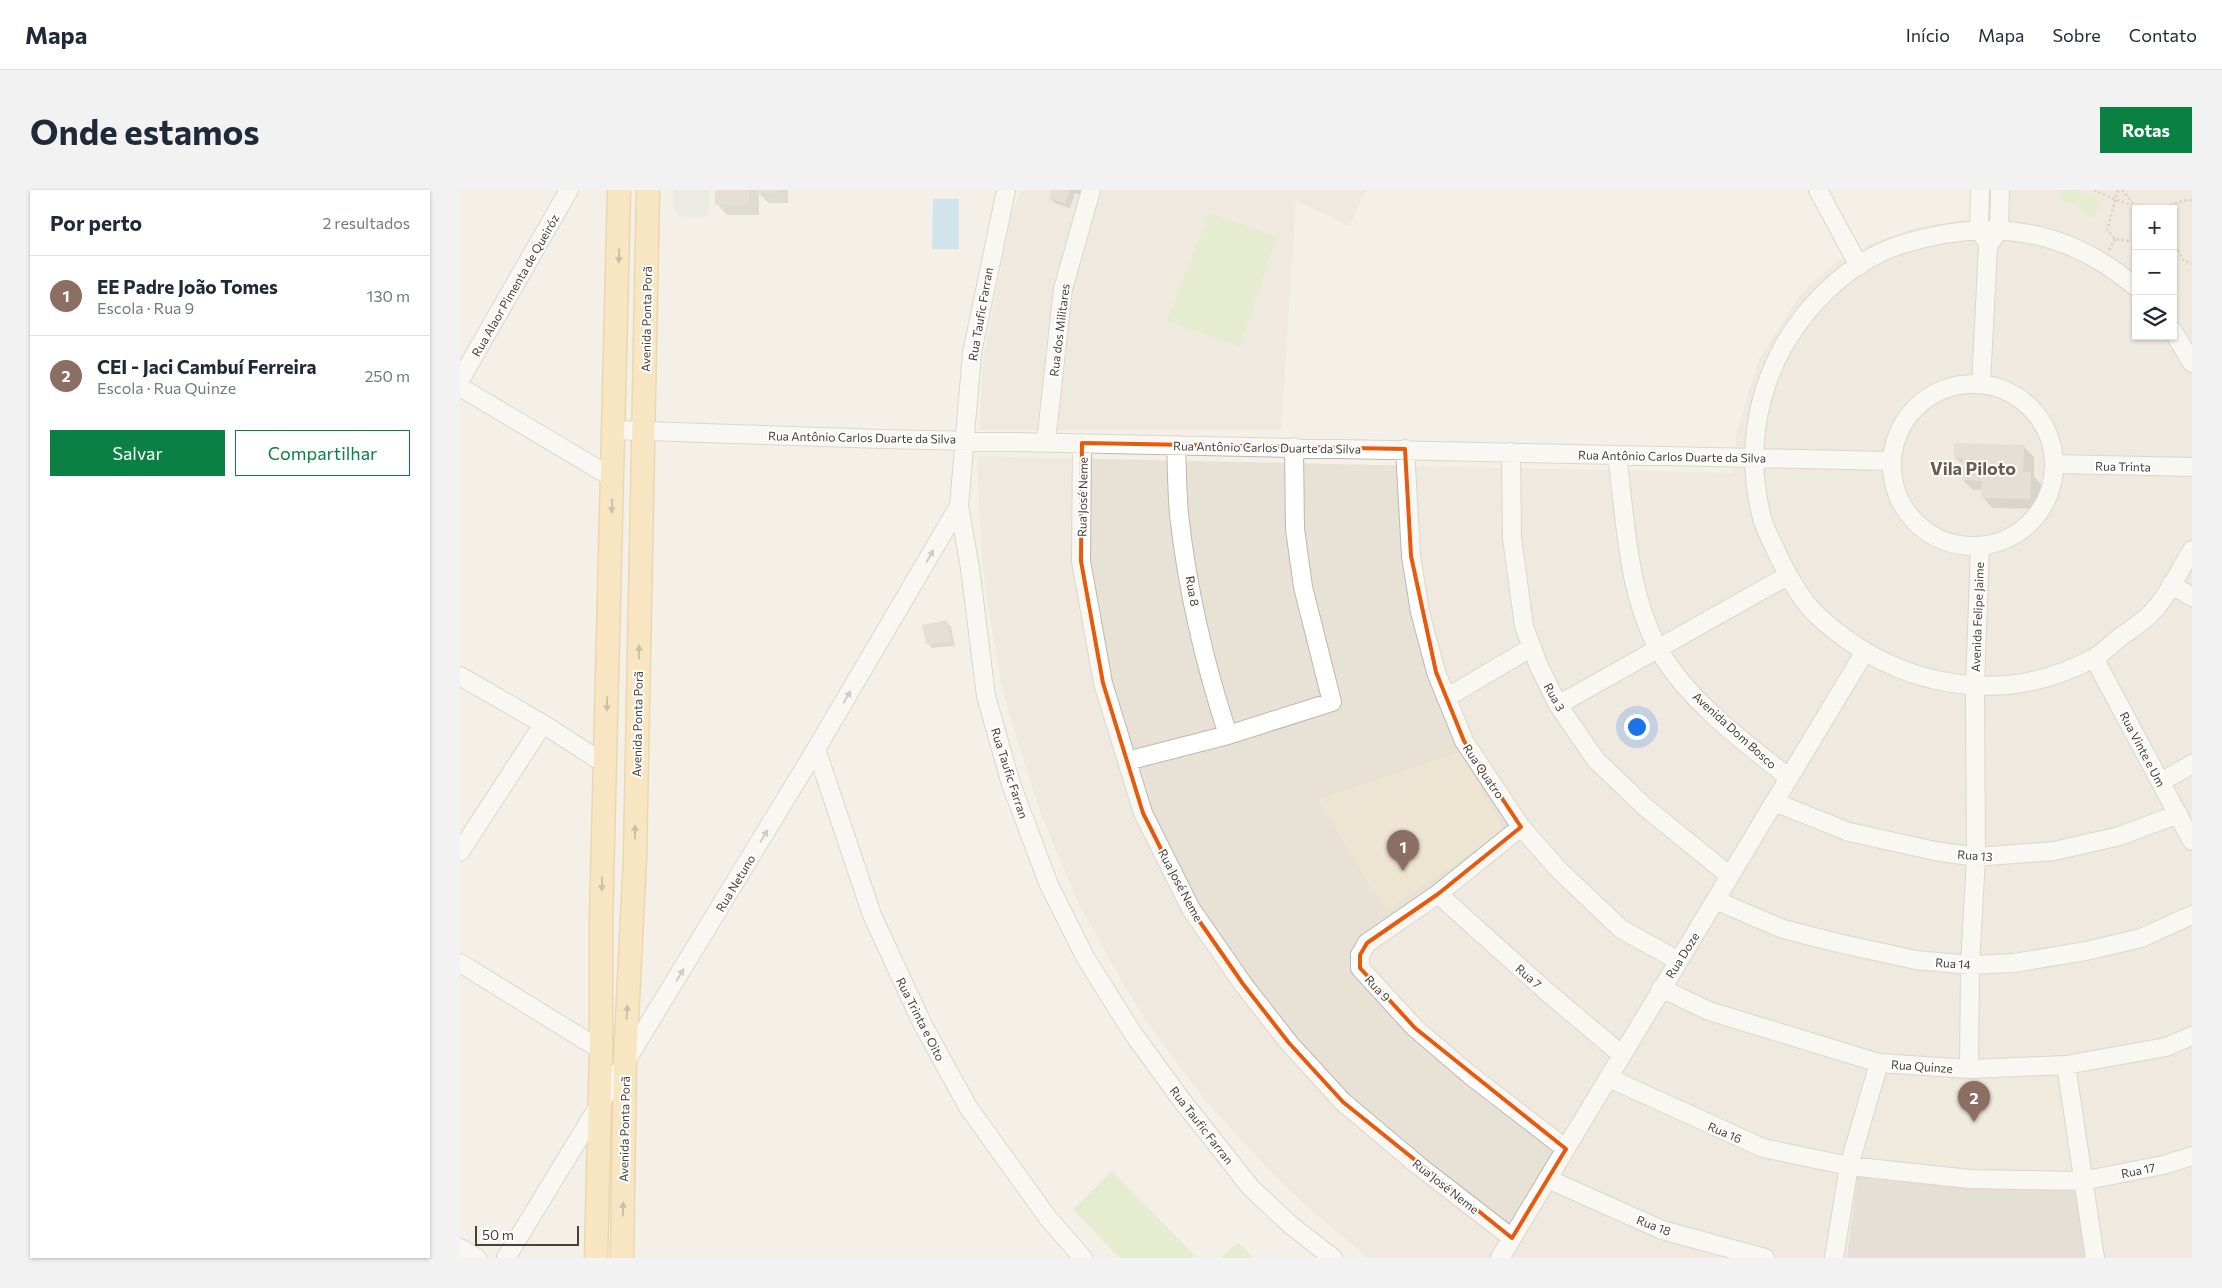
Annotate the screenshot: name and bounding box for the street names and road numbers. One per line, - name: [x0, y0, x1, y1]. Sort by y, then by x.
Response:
- street label: Rua Alaor Pimenta de Queiróz: [468, 211, 562, 359]
- street label: Avenida Ponta Porã: [638, 266, 654, 372]
- street label: Rua Taufic Farran: [965, 266, 995, 362]
- street label: Rua dos Militares: [1046, 283, 1072, 377]
- street label: Rua Antônio Carlos Duarte da Silva: [768, 428, 956, 446]
- street label: Rua Antônio Carlos Duarte da Silva: [1173, 438, 1361, 456]
- street label: Rua Antônio Carlos Duarte da Silva: [1578, 447, 1766, 465]
- street label: Rua José Neme: [1074, 457, 1091, 537]
- street label: Rua Trinta: [2095, 459, 2151, 473]
- street label: Avenida Felipe Jaime: [1968, 562, 1987, 672]
- street label: Rua 8: [1183, 575, 1203, 607]
- street label: Avenida Ponta Porã: [629, 671, 645, 777]
- street label: Rua 3: [1542, 680, 1568, 714]
- street label: Avenida Dom Bosco: [1690, 689, 1780, 771]
- street label: Rua Vinte e Um: [2117, 709, 2169, 789]
- street label: Rua Taufic Farran: [989, 726, 1031, 820]
- street label: Rua Quatro: [1461, 741, 1507, 801]
- street label: Rua José Neme: [1155, 846, 1206, 924]
- street label: Rua 13: [1957, 847, 1993, 863]
- street label: Rua Netuno: [712, 852, 758, 914]
- street label: Rua Doze: [1662, 929, 1702, 981]
- street label: Rua 14: [1935, 955, 1971, 971]
- street label: Rua 7: [1513, 961, 1545, 991]
- street label: Rua 9: [1362, 972, 1394, 1004]
- street label: Rua Trinta e Oito: [894, 975, 948, 1063]
- street label: Rua Quinze: [1891, 1057, 1953, 1075]
- street label: Avenida Ponta Porã: [616, 1076, 632, 1182]
- street label: Rua Taufic Farran: [1167, 1083, 1237, 1167]
- street label: Rua 16: [1706, 1119, 1744, 1145]
- street label: Rua José Neme: [1410, 1156, 1482, 1217]
- street label: Rua 17: [2120, 1160, 2156, 1180]
- street label: Rua 18: [1635, 1212, 1673, 1238]

